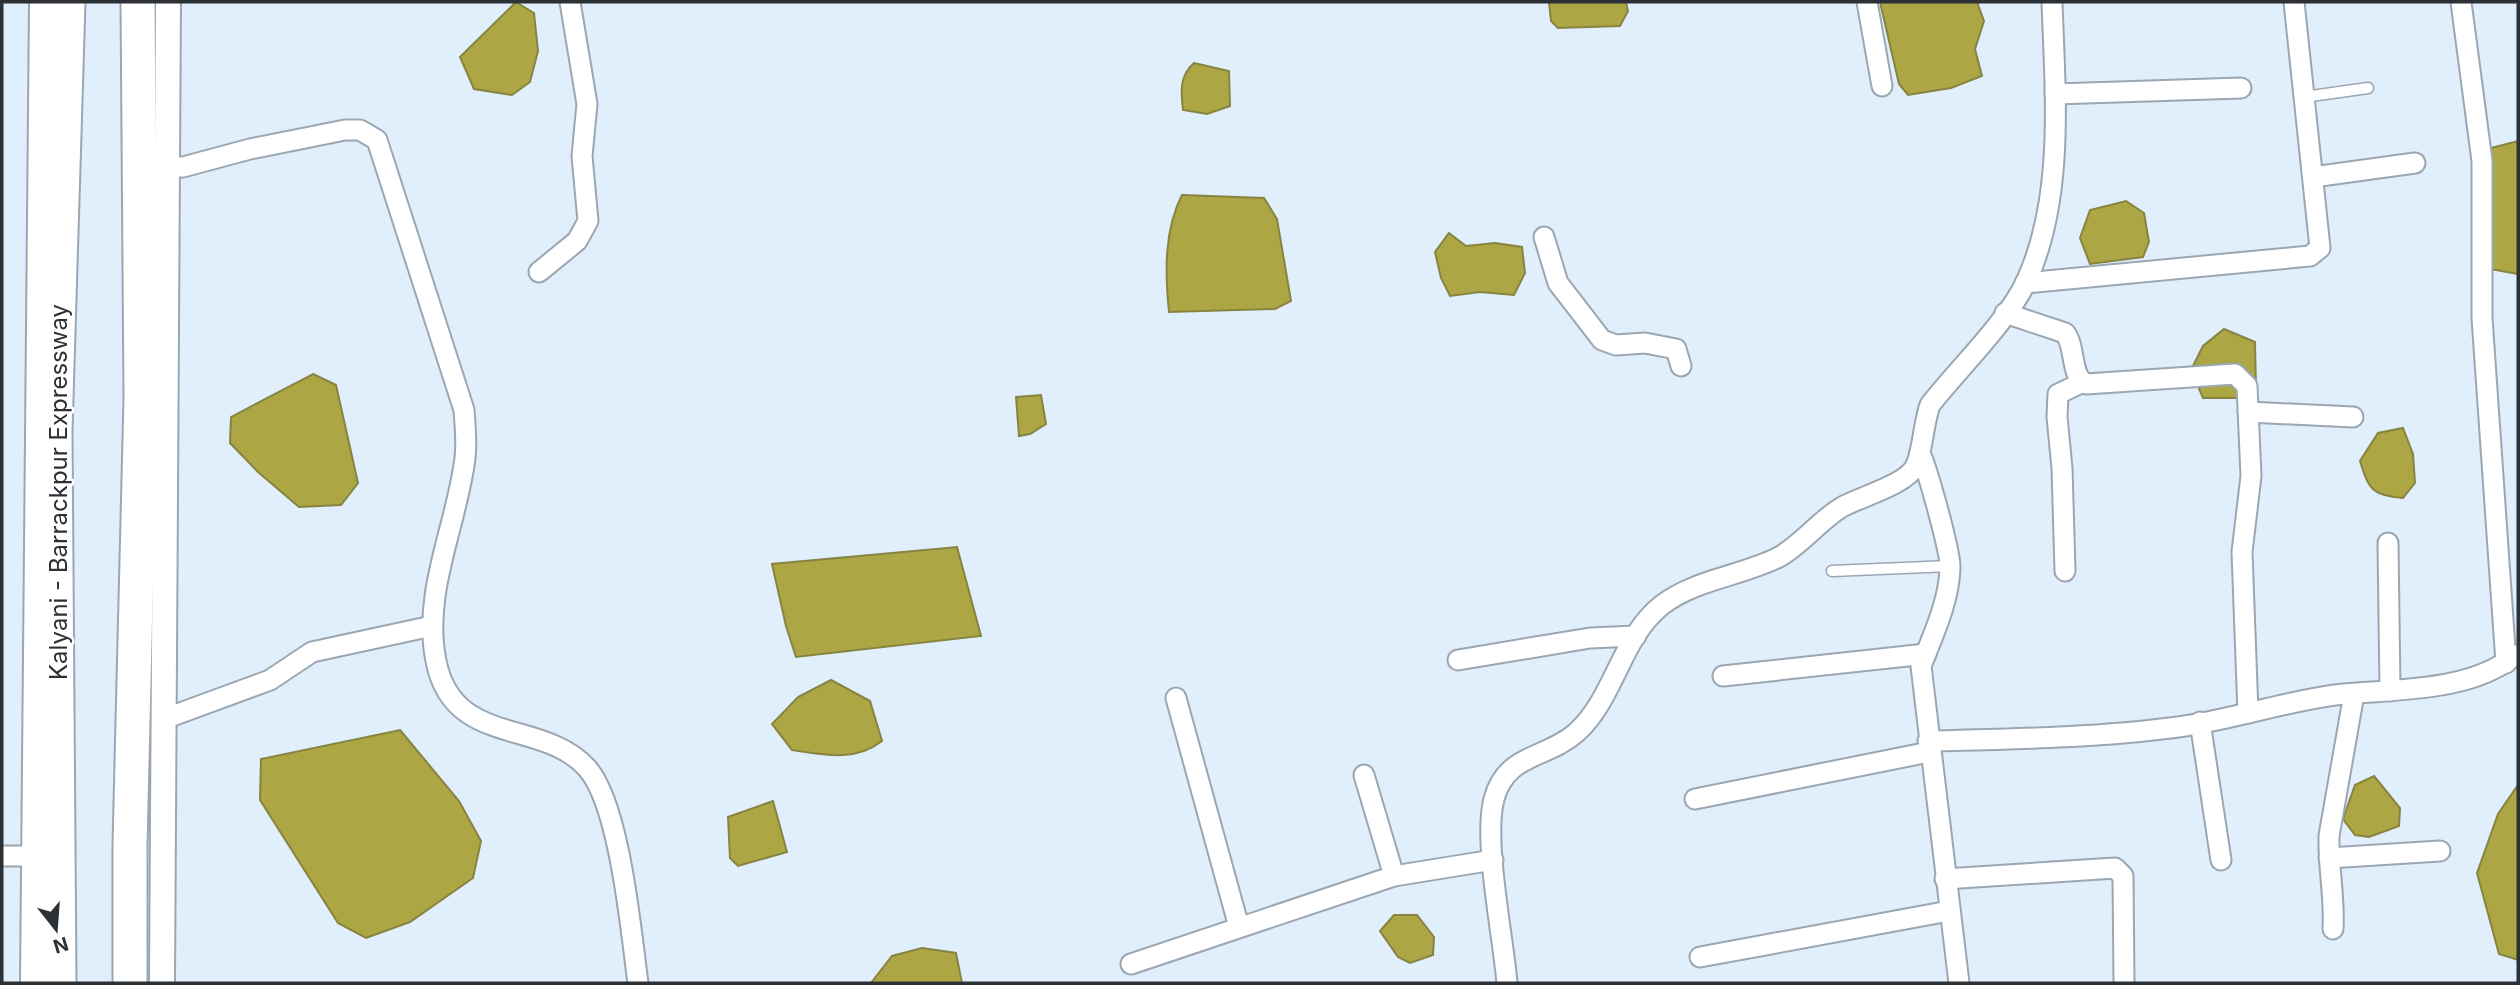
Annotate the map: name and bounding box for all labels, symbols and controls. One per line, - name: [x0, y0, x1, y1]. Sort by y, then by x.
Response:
- street label: Kalyani - Barrackpur Expressway: [44, 304, 73, 680]
- north arrow: [21, 894, 91, 964]
- text: N: [51, 932, 71, 958]

